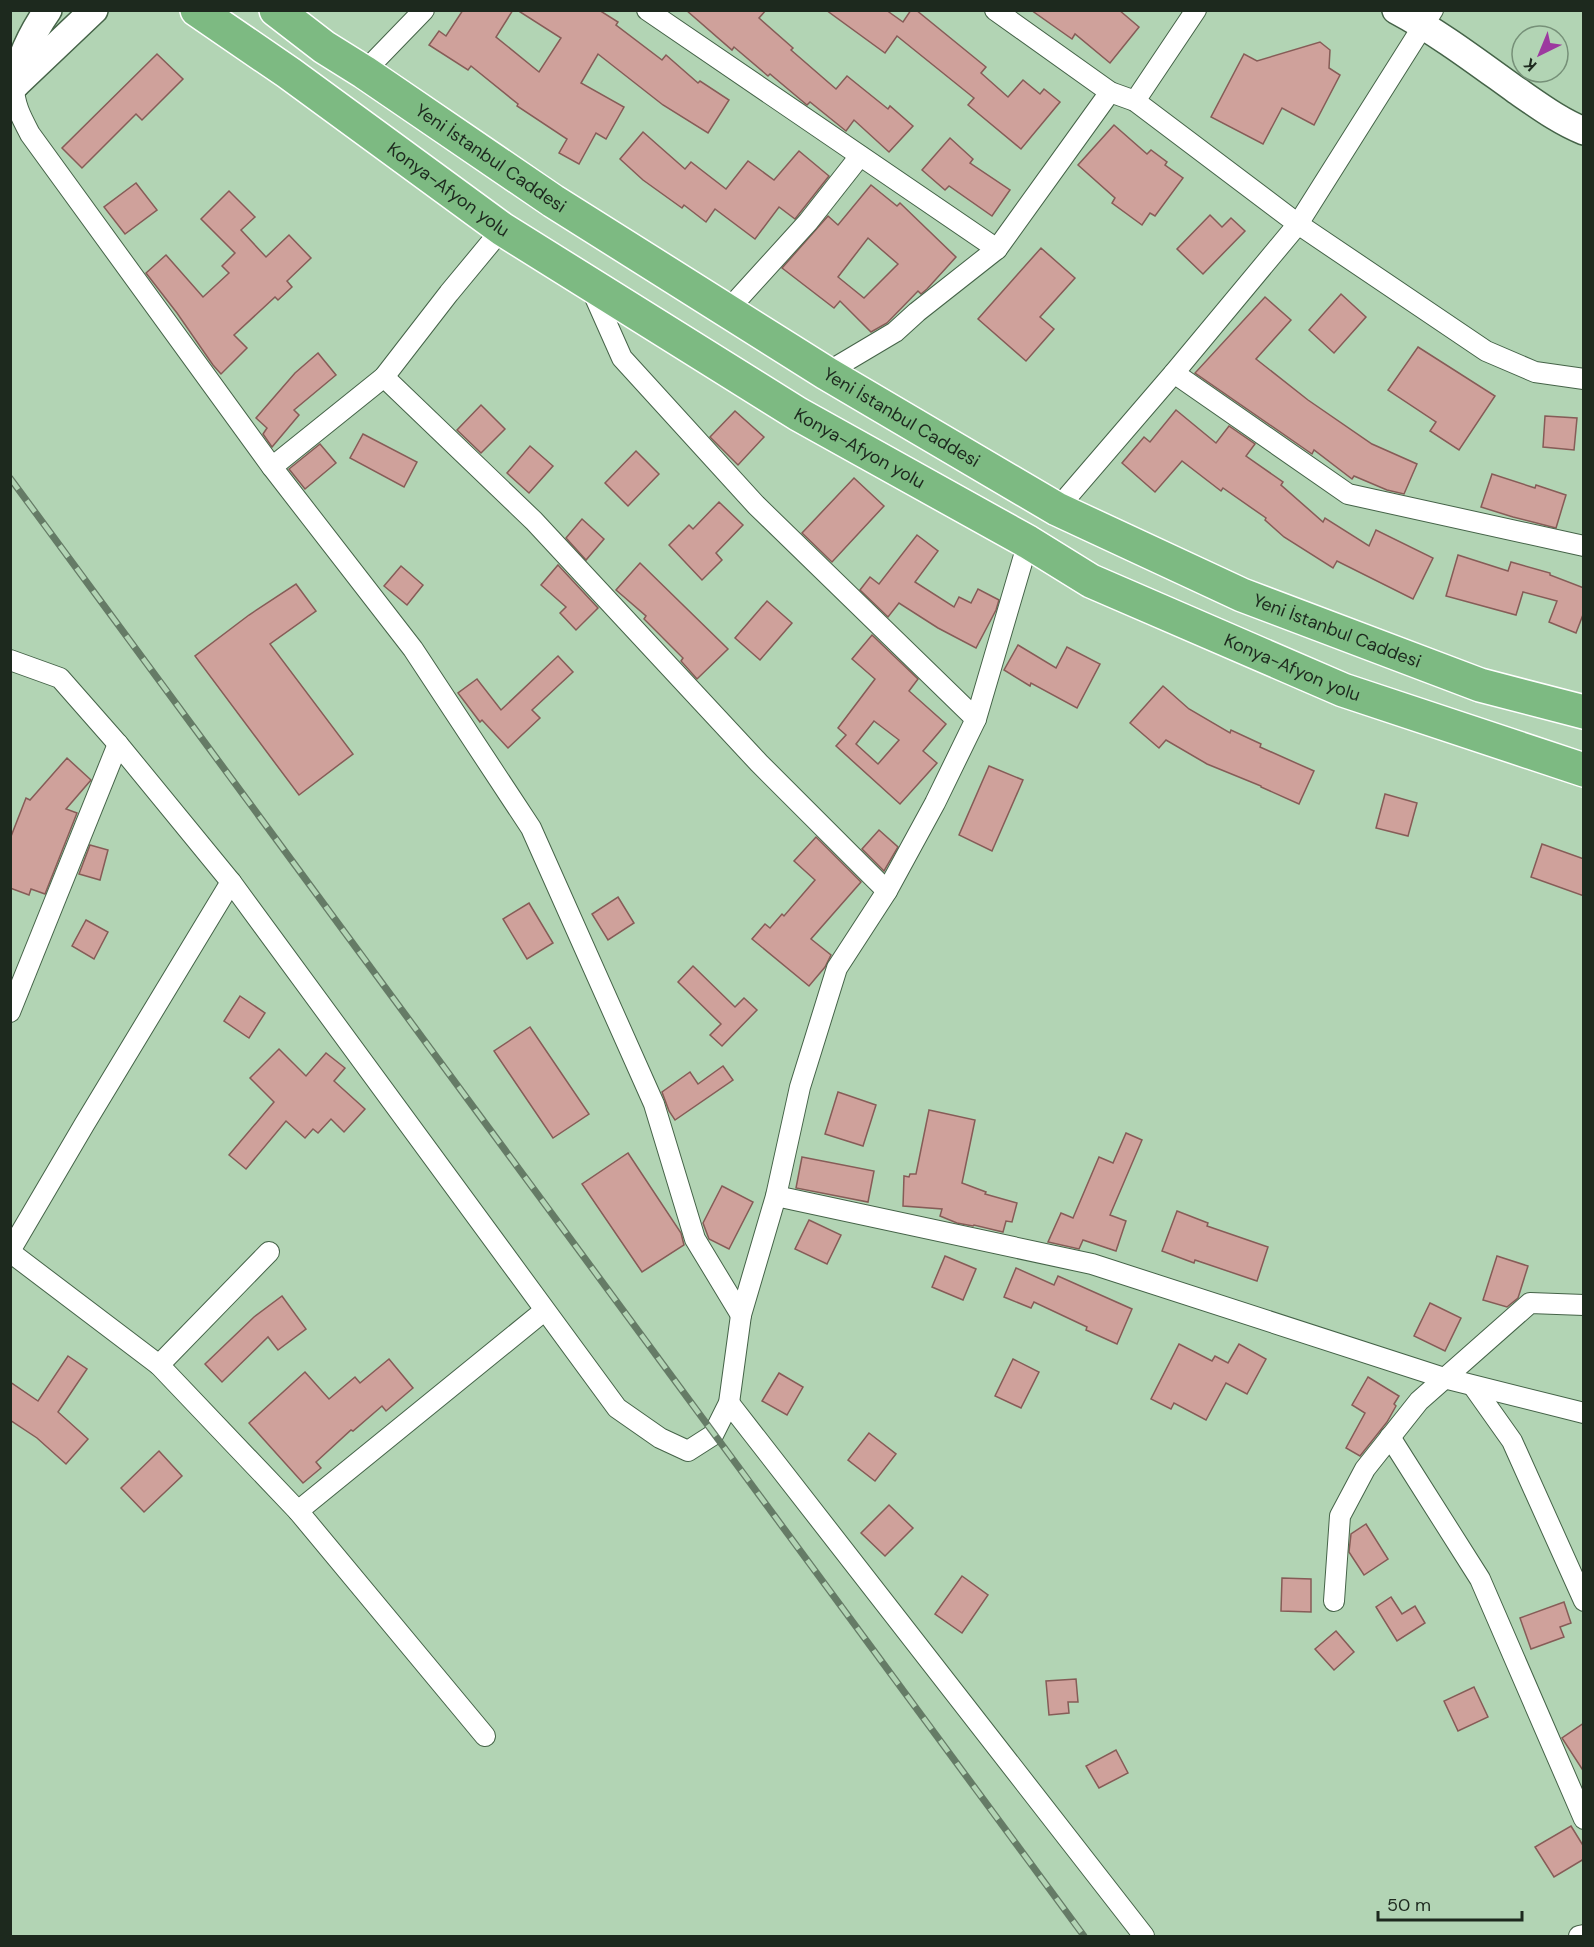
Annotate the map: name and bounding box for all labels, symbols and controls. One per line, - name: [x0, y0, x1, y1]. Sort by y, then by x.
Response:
- north arrow: [1510, 24, 1570, 84]
- text: K: [1519, 53, 1541, 76]
- street label: Yeni İstanbul Caddesi: [410, 98, 571, 218]
- street label: Konya-Afyon yolu: [382, 137, 514, 243]
- street label: Yeni İstanbul Caddesi: [819, 362, 984, 473]
- street label: Konya-Afyon yolu: [790, 402, 929, 494]
- street label: Yeni İstanbul Caddesi: [1250, 588, 1425, 674]
- street label: Konya-Afyon yolu: [1220, 628, 1363, 707]
- scale bar: [1378, 1884, 1522, 1922]
- text: 50 m: [1387, 1893, 1431, 1917]

